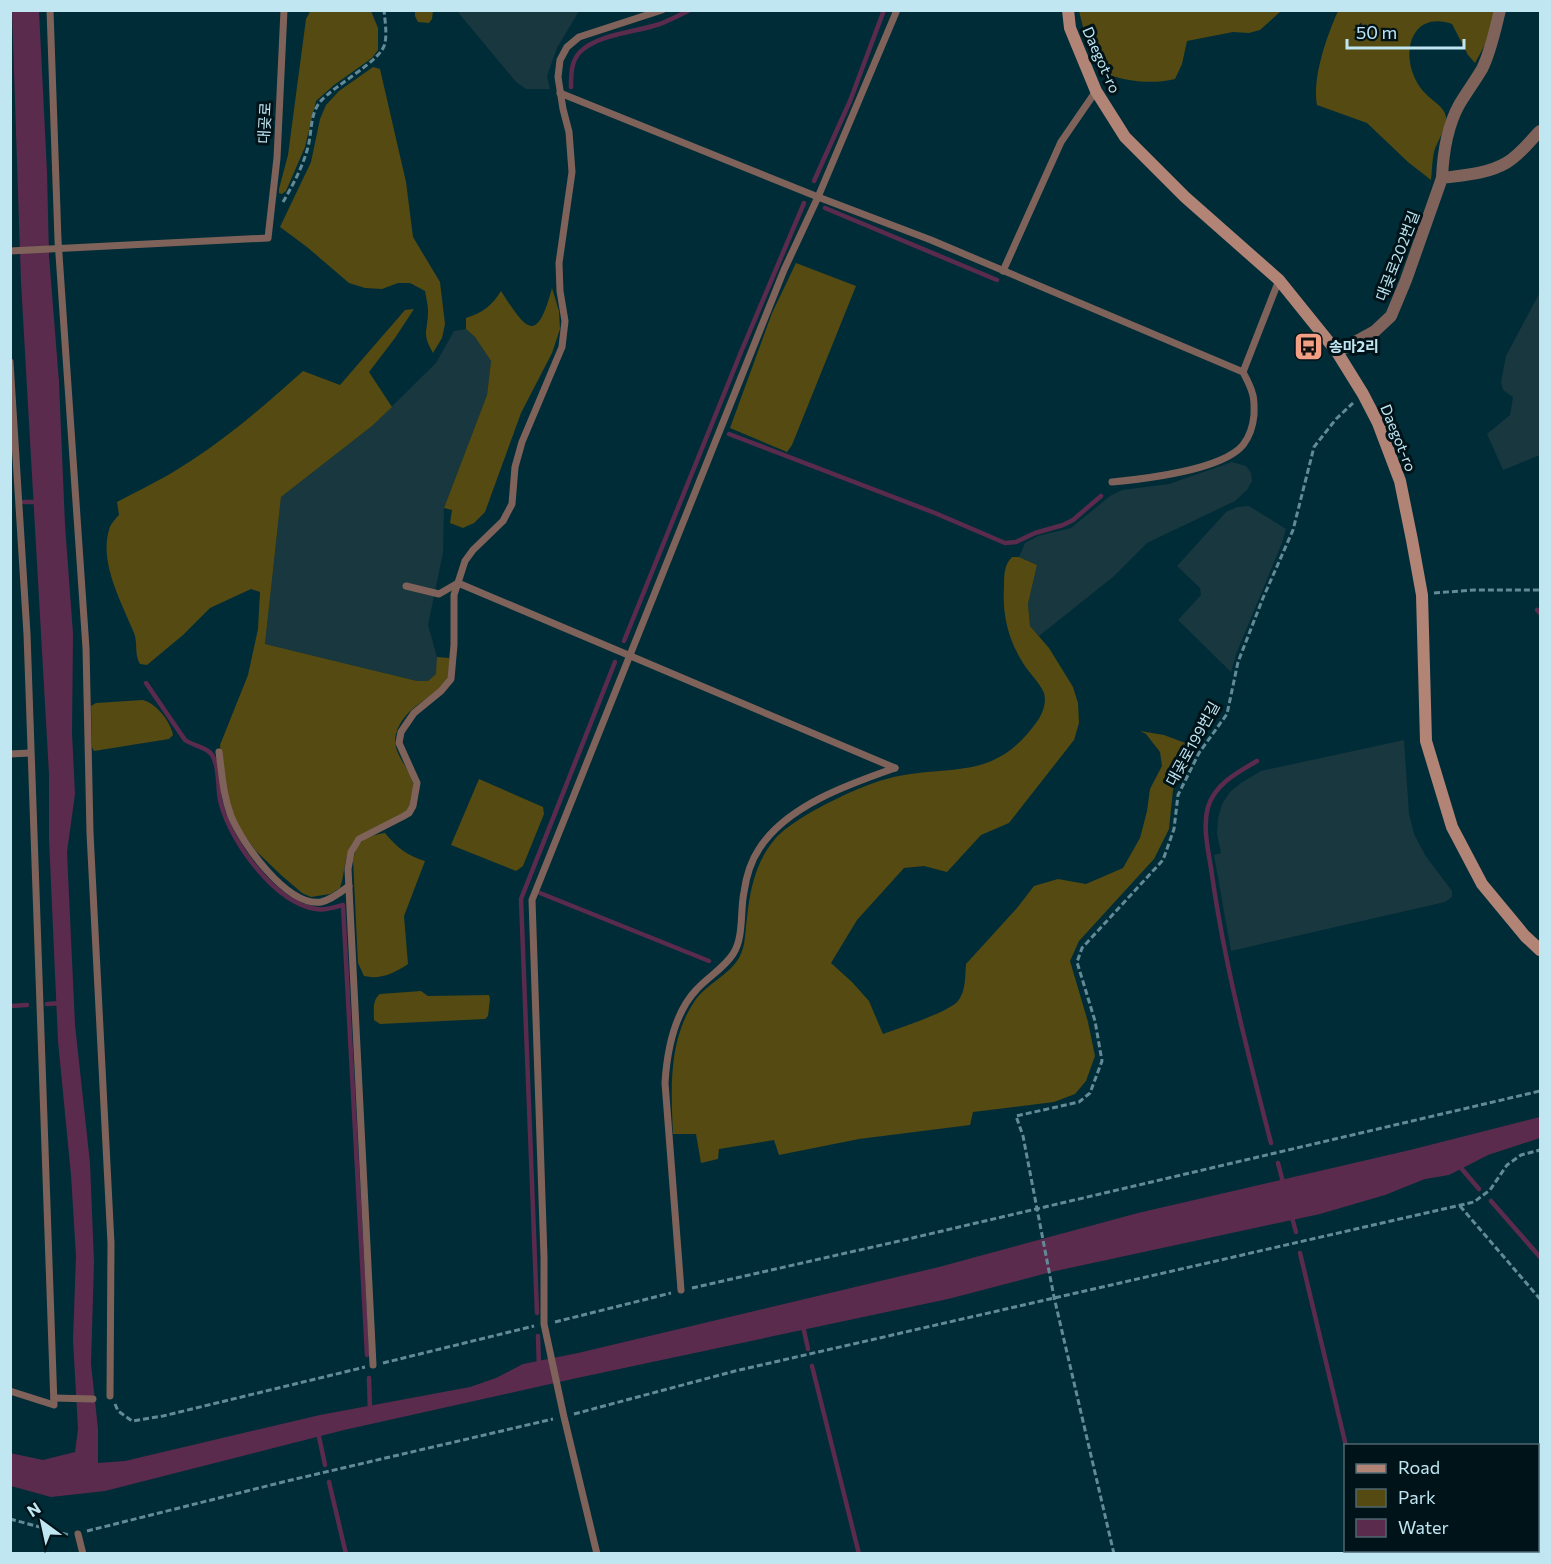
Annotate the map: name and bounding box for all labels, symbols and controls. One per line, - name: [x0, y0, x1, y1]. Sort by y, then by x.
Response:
- scale bar: [1347, 12, 1464, 50]
- text: 50 m: [1356, 21, 1397, 43]
- street label: Daegot-ro: [1079, 24, 1125, 96]
- street label: 대곶로: [254, 102, 274, 144]
- street label: 대곶로202번길: [1372, 208, 1423, 303]
- bus stop icon: 송마2리: [1292, 331, 1324, 363]
- place label: 송마2리: [1329, 337, 1379, 355]
- street label: Daegot-ro: [1377, 401, 1421, 474]
- street label: 대곶로199번길: [1162, 698, 1223, 789]
- legend: [1344, 1444, 1539, 1552]
- text: Road: [1398, 1456, 1440, 1478]
- text: Park: [1398, 1486, 1436, 1508]
- north arrow: [12, 1492, 72, 1552]
- text: N: [23, 1498, 44, 1520]
- text: Water: [1398, 1516, 1449, 1538]

